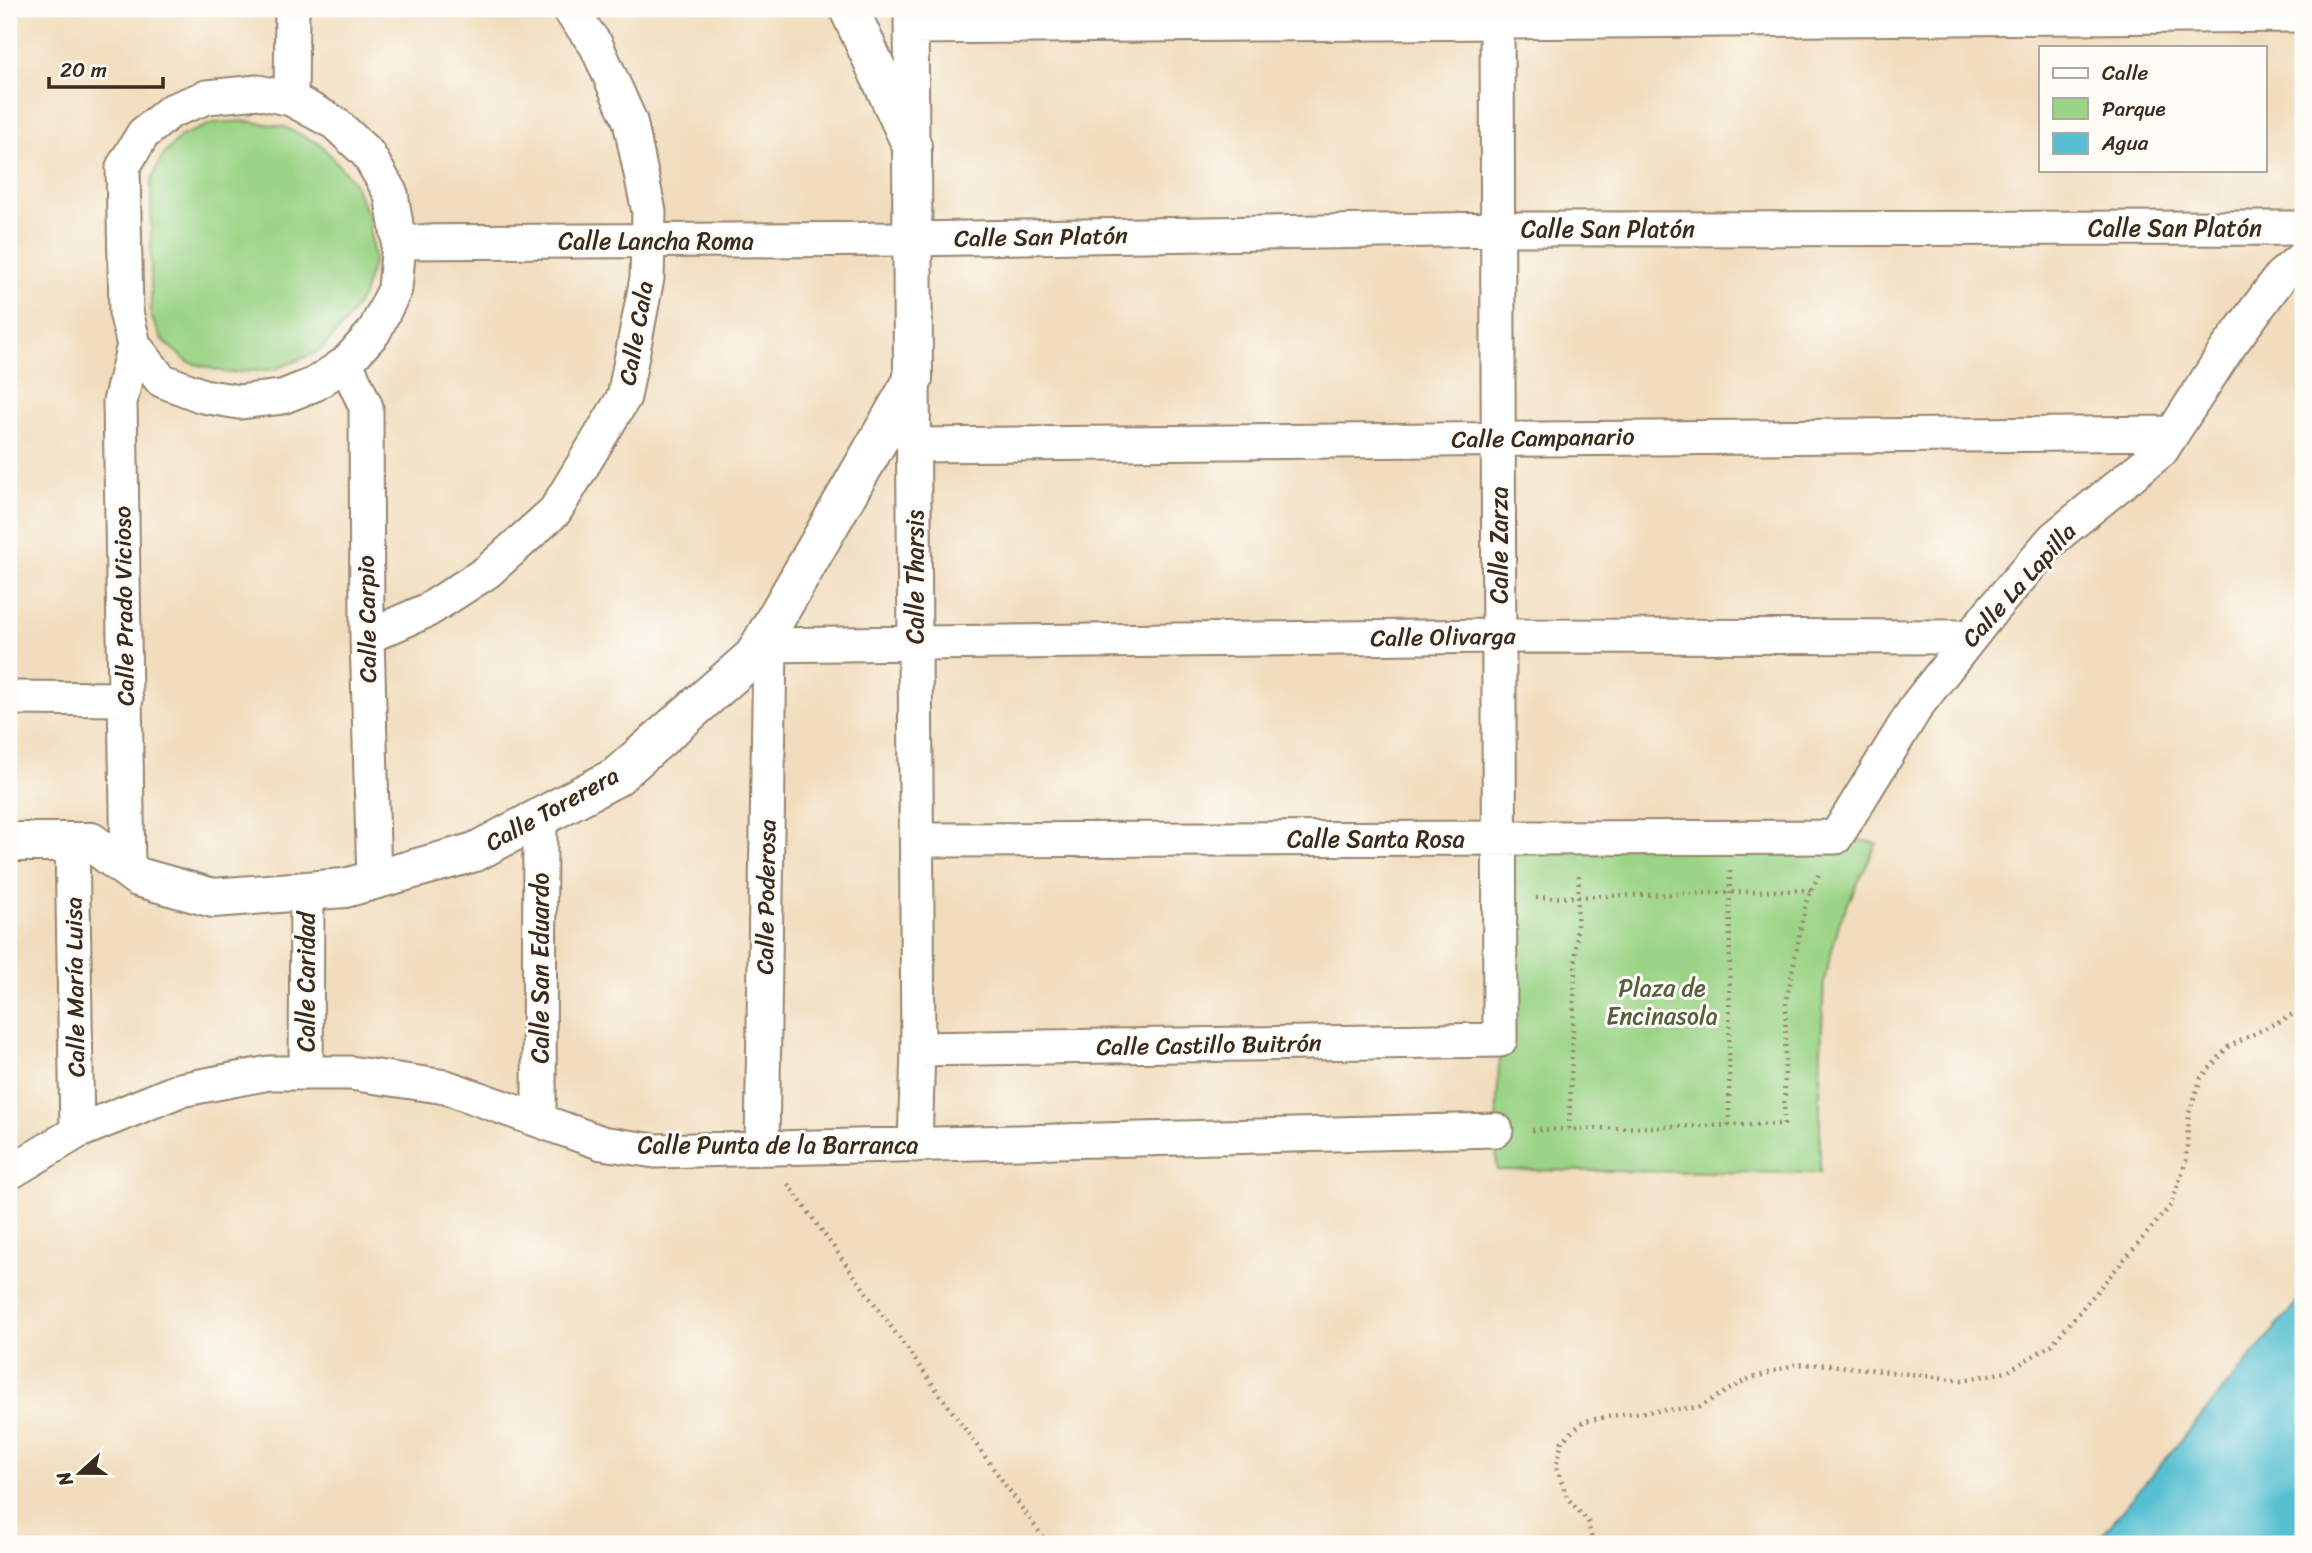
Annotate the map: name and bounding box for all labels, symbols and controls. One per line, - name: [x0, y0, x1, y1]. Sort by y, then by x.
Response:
- scale bar: [49, 46, 163, 90]
- legend: [2039, 46, 2266, 172]
- text: 20 m: [60, 51, 107, 89]
- text: Calle: [2102, 54, 2149, 92]
- text: Parque: [2102, 90, 2166, 128]
- text: Agua: [2101, 124, 2149, 162]
- street label: Calle San Platón: [2088, 207, 2262, 249]
- street label: Calle San Platón: [1521, 208, 1695, 250]
- street label: Calle San Platón: [954, 214, 1128, 260]
- street label: Calle Lancha Roma: [558, 220, 754, 262]
- street label: Calle Cala: [606, 278, 666, 388]
- street label: Calle Campanario: [1451, 415, 1635, 461]
- street label: Calle Zarza: [1478, 486, 1520, 604]
- street label: Calle Prado Vicioso: [101, 506, 147, 706]
- street label: Calle Tharsis: [894, 510, 936, 644]
- street label: Calle La Lapilla: [1951, 513, 2087, 657]
- street label: Calle Carpio: [345, 555, 389, 683]
- street label: Calle Olivarga: [1370, 615, 1517, 659]
- street label: Calle Torerera: [477, 755, 627, 863]
- street label: Calle Santa Rosa: [1287, 818, 1465, 860]
- street label: Calle Poderosa: [744, 819, 788, 975]
- street label: Calle San Eduardo: [519, 872, 561, 1063]
- street label: Calle María Luisa: [52, 897, 98, 1077]
- street label: Calle Caridad: [285, 911, 327, 1052]
- park label: Plaza de Encinasola: [1606, 967, 1718, 1037]
- street label: Calle Castillo Buitrón: [1096, 1022, 1322, 1068]
- street label: Calle Punta de la Barranca: [638, 1124, 918, 1166]
- north arrow: [46, 1438, 116, 1508]
- text: N: [47, 1466, 83, 1492]

